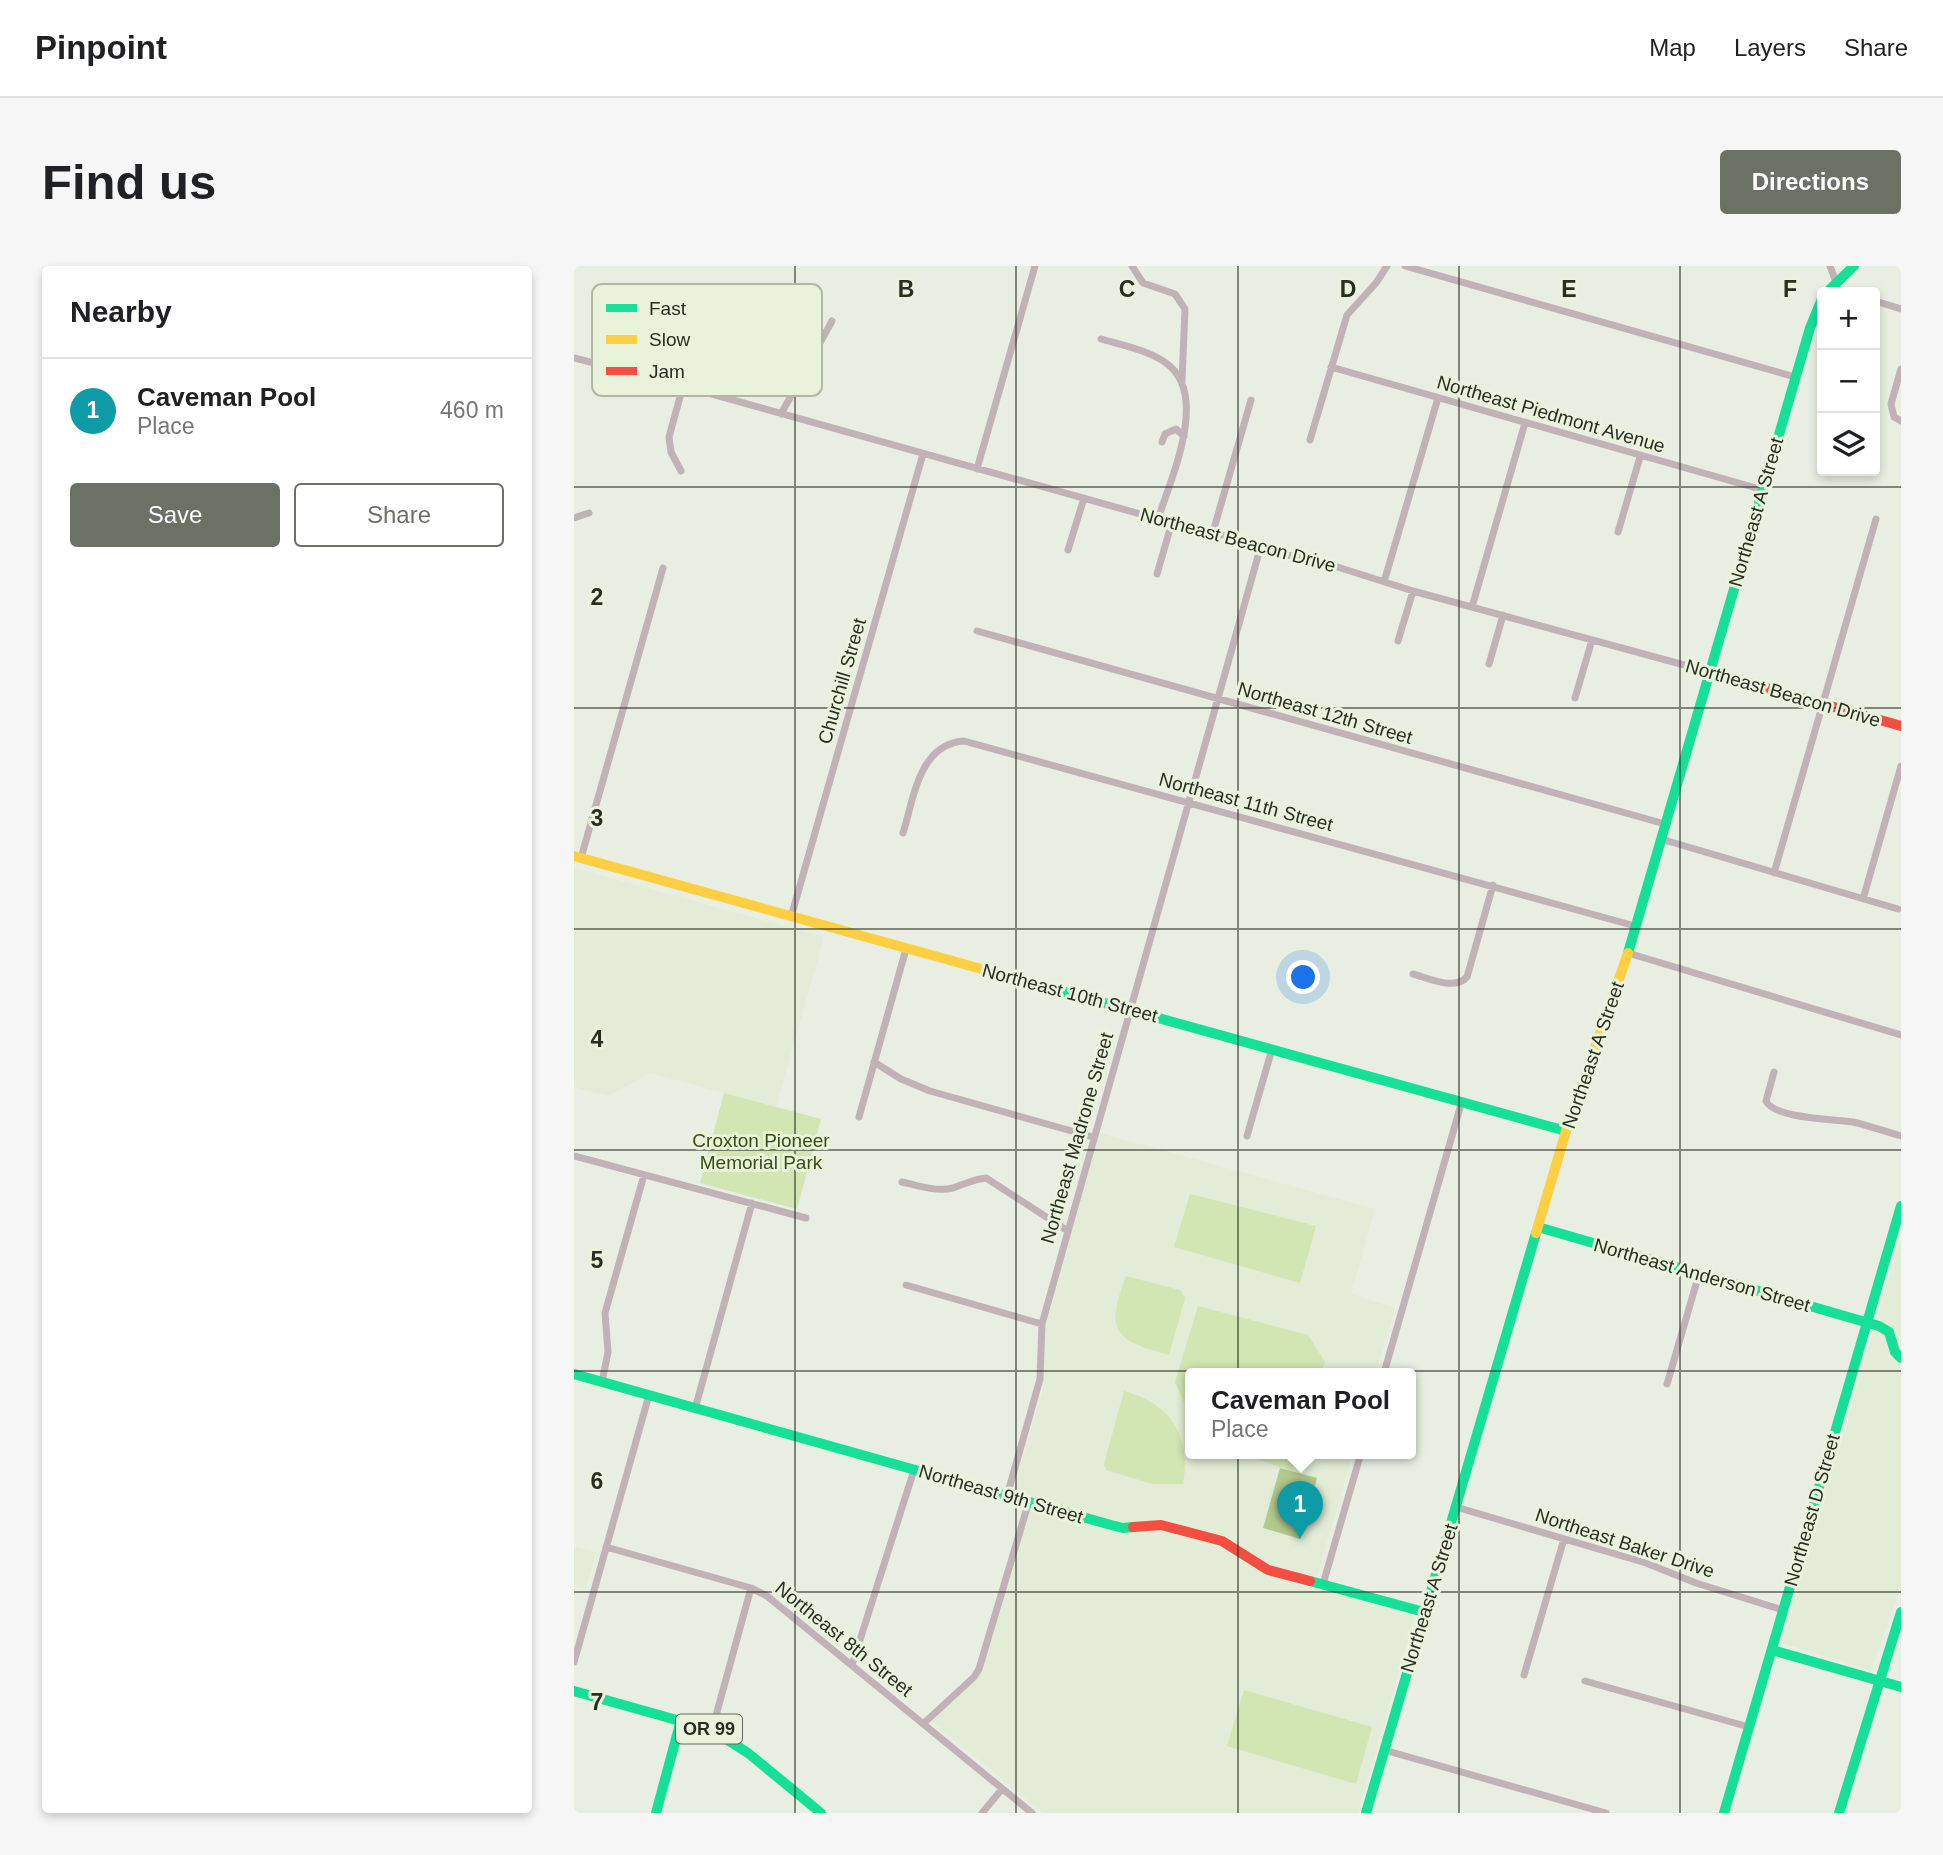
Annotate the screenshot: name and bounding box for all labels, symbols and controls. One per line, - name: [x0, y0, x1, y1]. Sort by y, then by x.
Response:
- text: Pinpoint: [35, 29, 167, 66]
- text: Map: [1649, 34, 1696, 61]
- text: Layers: [1734, 34, 1806, 61]
- text: Share: [1844, 34, 1908, 61]
- button: Directions: [1720, 150, 1901, 214]
- text: Find us: [42, 155, 216, 209]
- text: B: [898, 276, 914, 302]
- text: C: [1119, 276, 1135, 302]
- text: D: [1340, 276, 1356, 302]
- text: E: [1561, 276, 1577, 302]
- text: F: [1783, 276, 1797, 302]
- legend: [592, 284, 822, 396]
- map controls: [1817, 287, 1880, 476]
- button: +: [1817, 287, 1880, 350]
- text: Nearby: [70, 295, 172, 328]
- text: Fast: [649, 298, 687, 319]
- text: Slow: [649, 329, 690, 350]
- button: −: [1817, 350, 1880, 413]
- text: Jam: [649, 361, 685, 382]
- street label: Northeast Piedmont Avenue: [1435, 371, 1667, 457]
- text: Caveman Pool: [137, 382, 316, 412]
- text: 1: [87, 397, 99, 423]
- text: 460 m: [440, 397, 504, 423]
- text: Place: [137, 413, 195, 439]
- button: layers: [1817, 413, 1880, 476]
- street label: Northeast A Street: [1725, 434, 1788, 589]
- button: Save: [70, 483, 280, 547]
- button: Share: [294, 483, 504, 547]
- street label: Northeast Beacon Drive: [1138, 504, 1338, 576]
- text: 2: [591, 584, 603, 610]
- street label: Churchill Street: [814, 615, 870, 746]
- street label: Northeast Beacon Drive: [1683, 655, 1883, 731]
- street label: Northeast 12th Street: [1235, 678, 1415, 748]
- street label: Northeast 11th Street: [1157, 769, 1336, 836]
- text: 3: [591, 805, 603, 831]
- street label: Northeast 10th Street: [980, 959, 1161, 1027]
- your location: [1286, 960, 1320, 994]
- street label: Northeast A Street: [1558, 978, 1628, 1131]
- text: 4: [591, 1026, 604, 1052]
- street label: Northeast Madrone Street: [1037, 1029, 1117, 1246]
- park label: Croxton Pioneer Memorial Park: [692, 1130, 830, 1173]
- street label: Northeast Anderson Street: [1591, 1234, 1813, 1316]
- text: 5: [591, 1247, 604, 1273]
- popup: [1185, 1368, 1416, 1459]
- text: Caveman Pool: [1211, 1385, 1390, 1415]
- text: Place: [1211, 1416, 1268, 1442]
- street label: Northeast D Street: [1780, 1431, 1844, 1589]
- street label: Northeast 9th Street: [916, 1460, 1086, 1528]
- text: 6: [591, 1468, 603, 1494]
- pin: 1: [1277, 1481, 1323, 1539]
- street label: Northeast Baker Drive: [1533, 1504, 1717, 1582]
- street label: Northeast A Street: [1396, 1521, 1462, 1675]
- street label: Northeast 8th Street: [771, 1577, 917, 1701]
- text: 7: [591, 1689, 603, 1715]
- road number: OR 99: [676, 1714, 742, 1744]

